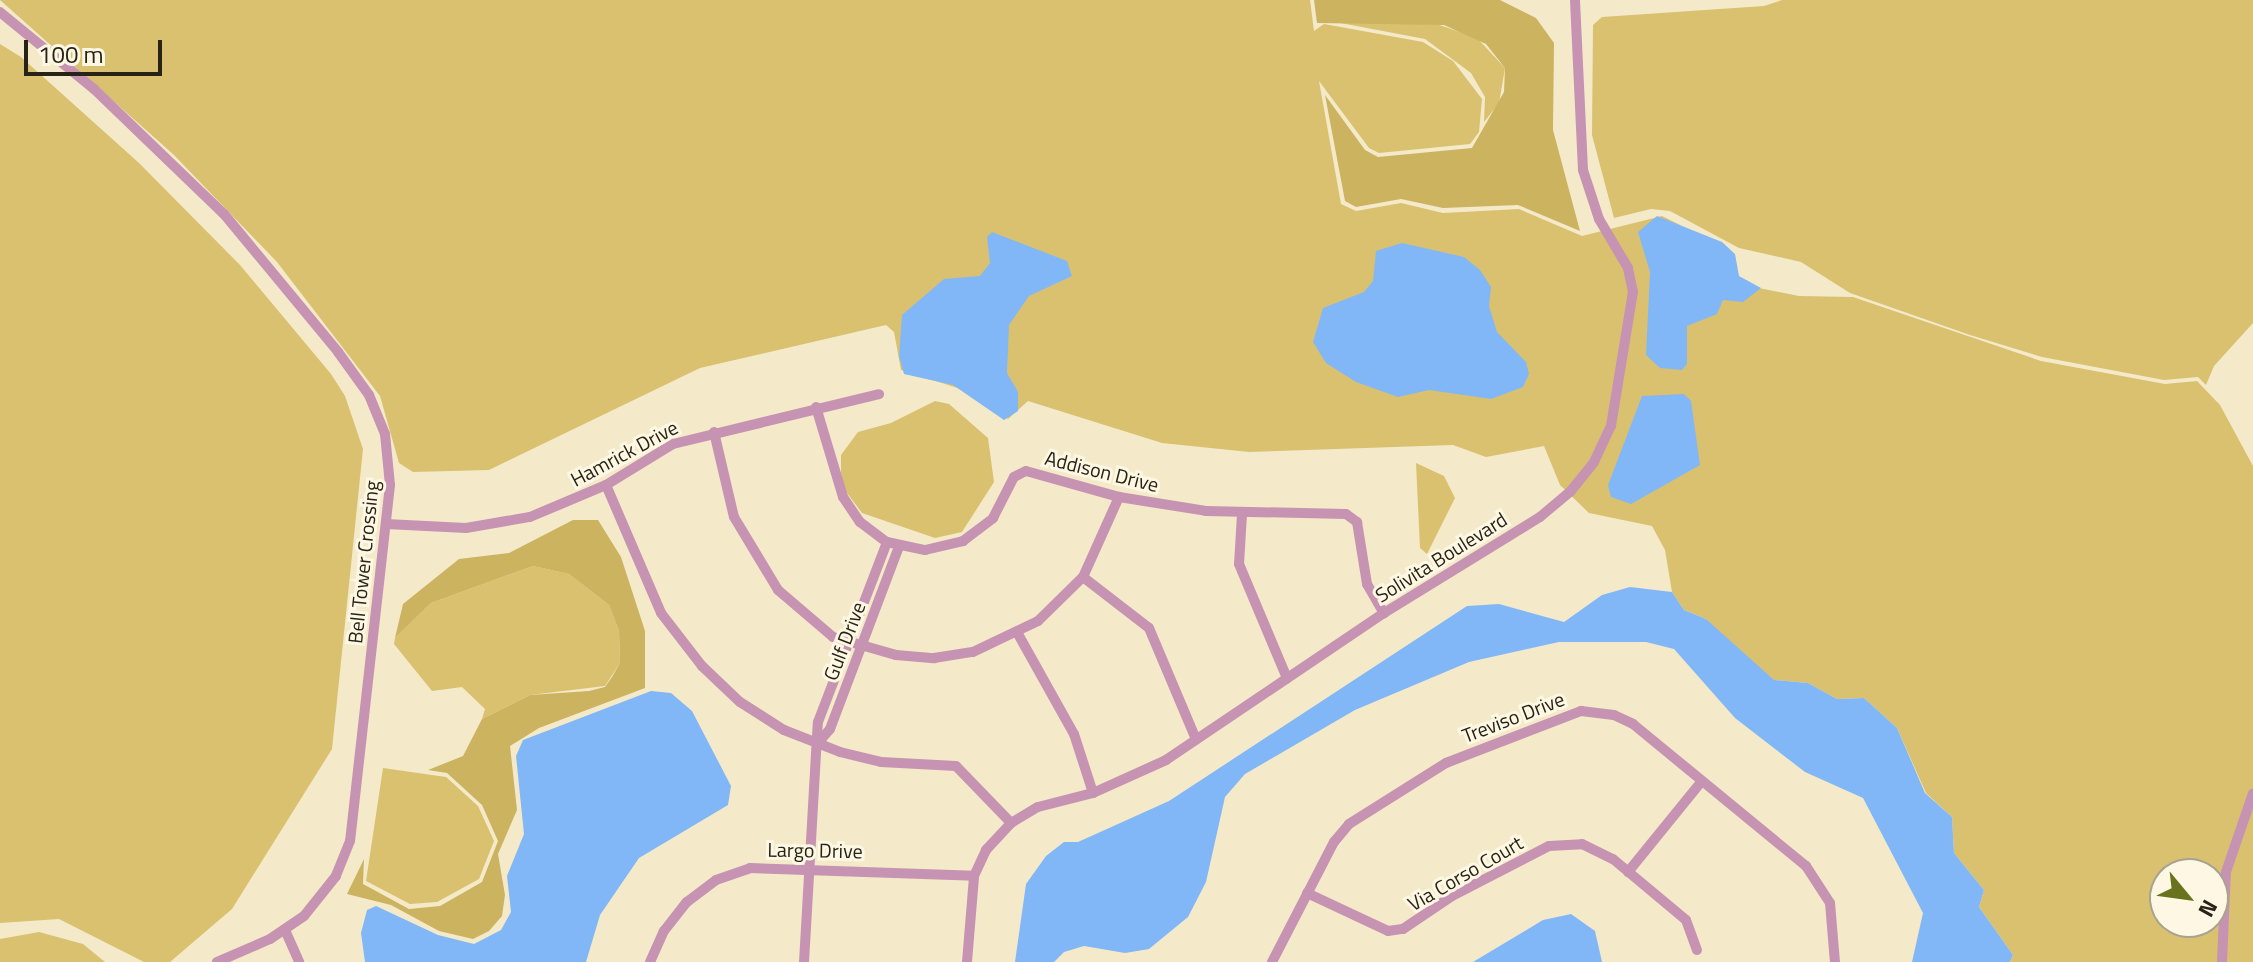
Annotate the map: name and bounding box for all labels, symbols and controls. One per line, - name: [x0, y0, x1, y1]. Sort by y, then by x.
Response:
- scale bar: [28, 24, 166, 74]
- text: 100 m: [38, 36, 104, 72]
- street label: Hamrick Drive: [566, 415, 682, 491]
- street label: Addison Drive: [1043, 445, 1161, 497]
- street label: Bell Tower Crossing: [343, 479, 383, 645]
- street label: Solivita Boulevard: [1371, 507, 1511, 607]
- street label: Gulf Drive: [818, 598, 870, 684]
- street label: Treviso Drive: [1459, 687, 1567, 747]
- street label: Via Corso Court: [1403, 830, 1527, 916]
- street label: Largo Drive: [767, 837, 863, 863]
- north arrow: [2149, 858, 2229, 938]
- text: N: [2190, 894, 2227, 924]

